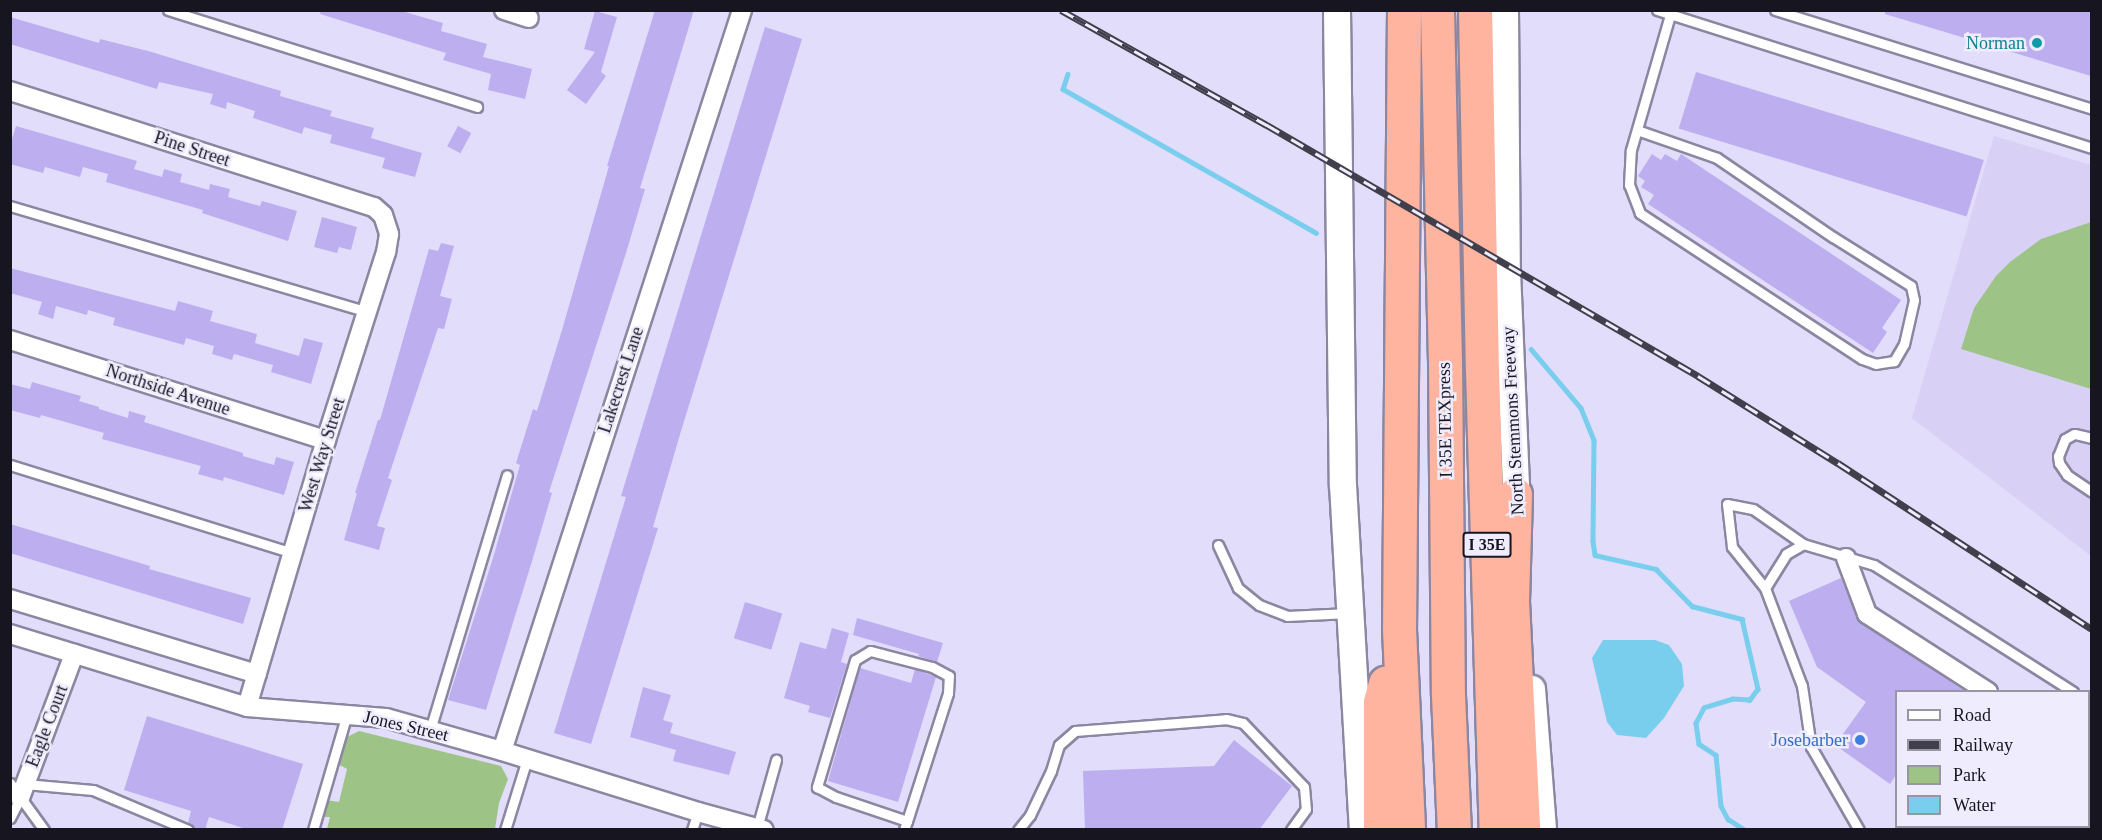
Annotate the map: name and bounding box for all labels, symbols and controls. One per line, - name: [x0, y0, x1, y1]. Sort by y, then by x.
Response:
- place label: Norman: [1966, 32, 2025, 54]
- marker: Norman: [2030, 36, 2044, 50]
- street label: Pine Street: [151, 127, 233, 171]
- street label: Lakecrest Lane: [594, 324, 648, 436]
- street label: North Stemmons Freeway: [1497, 326, 1529, 516]
- street label: Northside Avenue: [103, 360, 233, 420]
- street label: I 35E TEXpress: [1433, 362, 1457, 478]
- street label: West Way Street: [294, 395, 350, 515]
- road number: I 35E: [1462, 532, 1512, 558]
- street label: Eagle Court: [21, 682, 73, 770]
- legend: [1895, 690, 2090, 828]
- text: Road: [1953, 705, 1991, 725]
- street label: Jones Street: [361, 706, 451, 746]
- place label: Josebarber: [1771, 729, 1848, 751]
- marker: Josebarber: [1853, 733, 1867, 747]
- text: Railway: [1953, 735, 2013, 755]
- text: Park: [1953, 765, 1986, 785]
- text: Water: [1953, 795, 1996, 815]

